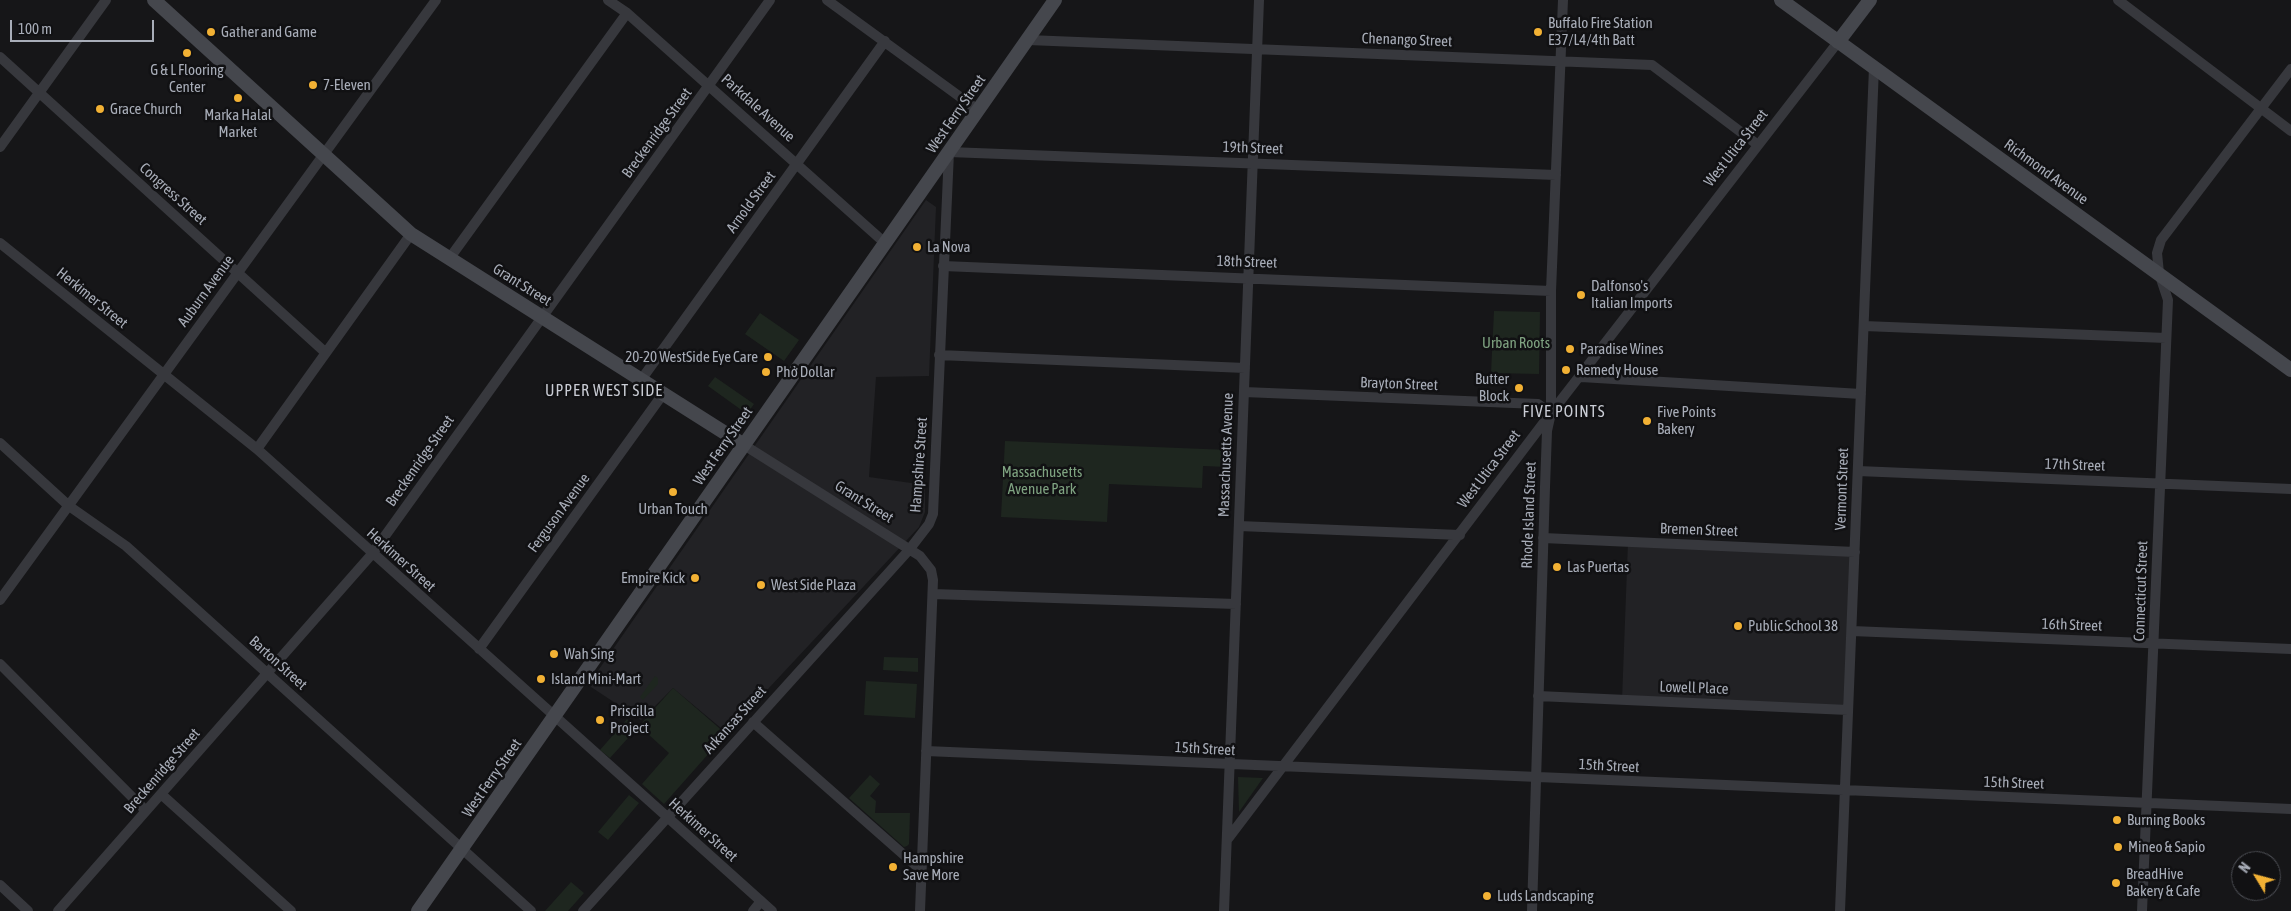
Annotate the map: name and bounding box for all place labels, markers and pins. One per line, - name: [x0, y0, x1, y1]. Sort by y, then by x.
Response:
- place label: Buffalo Fire Station E37/L4/4th Batt: [1548, 14, 1653, 49]
- place label: Gather and Game: [221, 23, 317, 41]
- marker: Gather and Game: [205, 26, 217, 38]
- marker: Buffalo Fire Station E37/L4/4th Batt: [1532, 26, 1544, 38]
- marker: G & L Flooring Center: [181, 47, 193, 59]
- place label: G & L Flooring Center: [150, 61, 224, 96]
- place label: 7-Eleven: [323, 76, 371, 94]
- marker: 7-Eleven: [307, 79, 319, 91]
- marker: Marka Halal Market: [232, 92, 244, 104]
- place label: Grace Church: [110, 100, 182, 118]
- marker: Grace Church: [94, 103, 106, 115]
- place label: Marka Halal Market: [204, 106, 272, 141]
- place label: La Nova: [927, 238, 971, 256]
- marker: La Nova: [911, 241, 923, 253]
- place label: Dalfonso's Italian Imports: [1591, 277, 1673, 312]
- marker: Dalfonso's Italian Imports: [1575, 289, 1587, 301]
- place label: Paradise Wines: [1580, 340, 1664, 358]
- marker: Paradise Wines: [1564, 343, 1576, 355]
- place label: 20-20 WestSide Eye Care: [625, 348, 758, 366]
- marker: 20-20 WestSide Eye Care: [762, 351, 774, 363]
- place label: Remedy House: [1576, 361, 1658, 379]
- place label: Phở Dollar: [776, 363, 835, 381]
- marker: Remedy House: [1560, 364, 1572, 376]
- marker: Phở Dollar: [760, 366, 772, 378]
- place label: Butter Block: [1475, 370, 1509, 405]
- marker: Butter Block: [1513, 382, 1525, 394]
- place label: Five Points Bakery: [1657, 403, 1716, 438]
- marker: Five Points Bakery: [1641, 415, 1653, 427]
- marker: Urban Touch: [667, 486, 679, 498]
- place label: Urban Touch: [638, 500, 708, 518]
- place label: Las Puertas: [1567, 558, 1629, 576]
- marker: Las Puertas: [1551, 561, 1563, 573]
- place label: Empire Kick: [621, 569, 685, 587]
- marker: Empire Kick: [689, 572, 701, 584]
- place label: West Side Plaza: [771, 576, 856, 594]
- marker: West Side Plaza: [755, 579, 767, 591]
- place label: Public School 38: [1748, 617, 1838, 635]
- marker: Public School 38: [1732, 620, 1744, 632]
- place label: Wah Sing: [564, 645, 614, 663]
- marker: Wah Sing: [548, 648, 560, 660]
- place label: Island Mini-Mart: [551, 670, 641, 688]
- marker: Island Mini-Mart: [535, 673, 547, 685]
- place label: Priscilla Project: [610, 702, 654, 737]
- marker: Priscilla Project: [594, 714, 606, 726]
- place label: Burning Books: [2127, 811, 2205, 829]
- marker: Burning Books: [2111, 814, 2123, 826]
- place label: Mineo & Sapio: [2128, 838, 2205, 856]
- marker: Mineo & Sapio: [2112, 841, 2124, 853]
- place label: Hampshire Save More: [903, 849, 964, 884]
- marker: Hampshire Save More: [887, 861, 899, 873]
- place label: BreadHive Bakery & Cafe: [2126, 865, 2200, 900]
- marker: BreadHive Bakery & Cafe: [2110, 877, 2122, 889]
- place label: Luds Landscaping: [1497, 887, 1594, 905]
- marker: Luds Landscaping: [1481, 890, 1493, 902]

